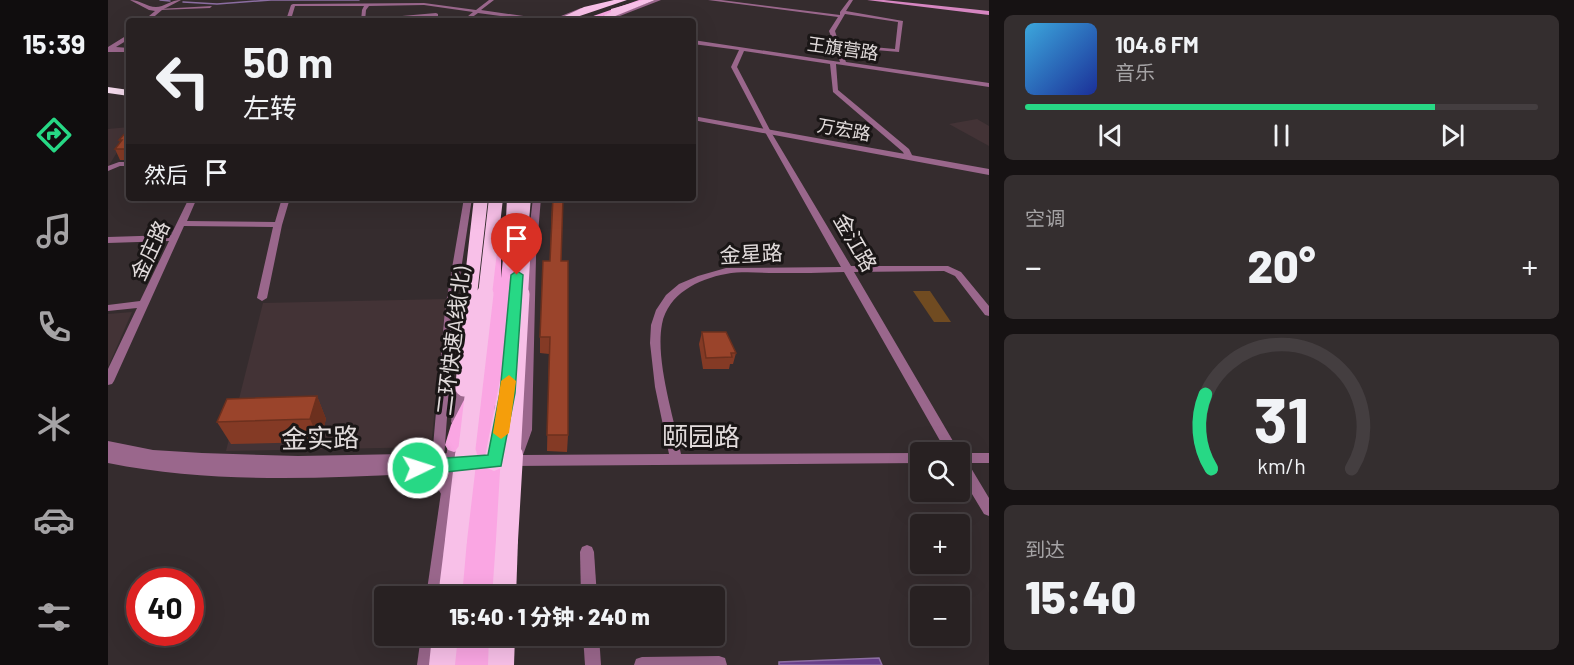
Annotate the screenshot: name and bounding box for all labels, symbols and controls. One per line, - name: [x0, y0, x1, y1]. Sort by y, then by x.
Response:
- text: 15:39: [23, 27, 85, 59]
- text: 104.6 FM: [1115, 31, 1199, 57]
- street label: 王旗营路: [806, 32, 880, 64]
- text: 50 m: [243, 36, 333, 86]
- icon: left: [144, 42, 222, 120]
- text: 音乐: [1115, 60, 1155, 84]
- text: 左转: [243, 91, 297, 123]
- street label: 万宏路: [816, 113, 872, 145]
- icon: directions: [33, 114, 75, 156]
- icon: previous: [1094, 119, 1127, 152]
- icon: pause: [1265, 119, 1298, 152]
- icon: next: [1436, 119, 1469, 152]
- icon: arrive: [200, 156, 233, 189]
- text: 然后: [144, 161, 188, 187]
- text: 空调: [1025, 206, 1065, 230]
- street label: 金江路: [829, 208, 883, 276]
- icon: music: [33, 210, 75, 252]
- pin: [491, 213, 542, 275]
- street label: 金庄路: [124, 216, 174, 284]
- icon: arrive: [500, 222, 533, 255]
- text: 20°: [1247, 238, 1316, 292]
- street label: 金星路: [719, 239, 783, 267]
- text: −: [1025, 246, 1042, 286]
- text: +: [1522, 246, 1538, 286]
- street label: 二环快速A线(北): [430, 265, 474, 417]
- icon: phone: [33, 306, 75, 348]
- text: 31: [1254, 382, 1309, 456]
- icon: climate: [33, 403, 75, 445]
- street label: 颐园路: [662, 420, 740, 451]
- street label: 金实路: [281, 421, 359, 453]
- position arrow: [386, 436, 450, 500]
- map controls: [910, 442, 970, 646]
- button: search: [910, 442, 970, 502]
- text: km/h: [1257, 454, 1306, 479]
- icon: car: [33, 499, 75, 541]
- button: +: [910, 514, 970, 574]
- text: 到达: [1025, 537, 1065, 561]
- speed limit sign: 40: [126, 568, 204, 646]
- text: 15:40: [1025, 569, 1136, 623]
- button: −: [910, 586, 970, 646]
- icon: filters: [33, 596, 75, 638]
- text: 15:40 · 1 分钟 · 240 m: [449, 603, 650, 629]

